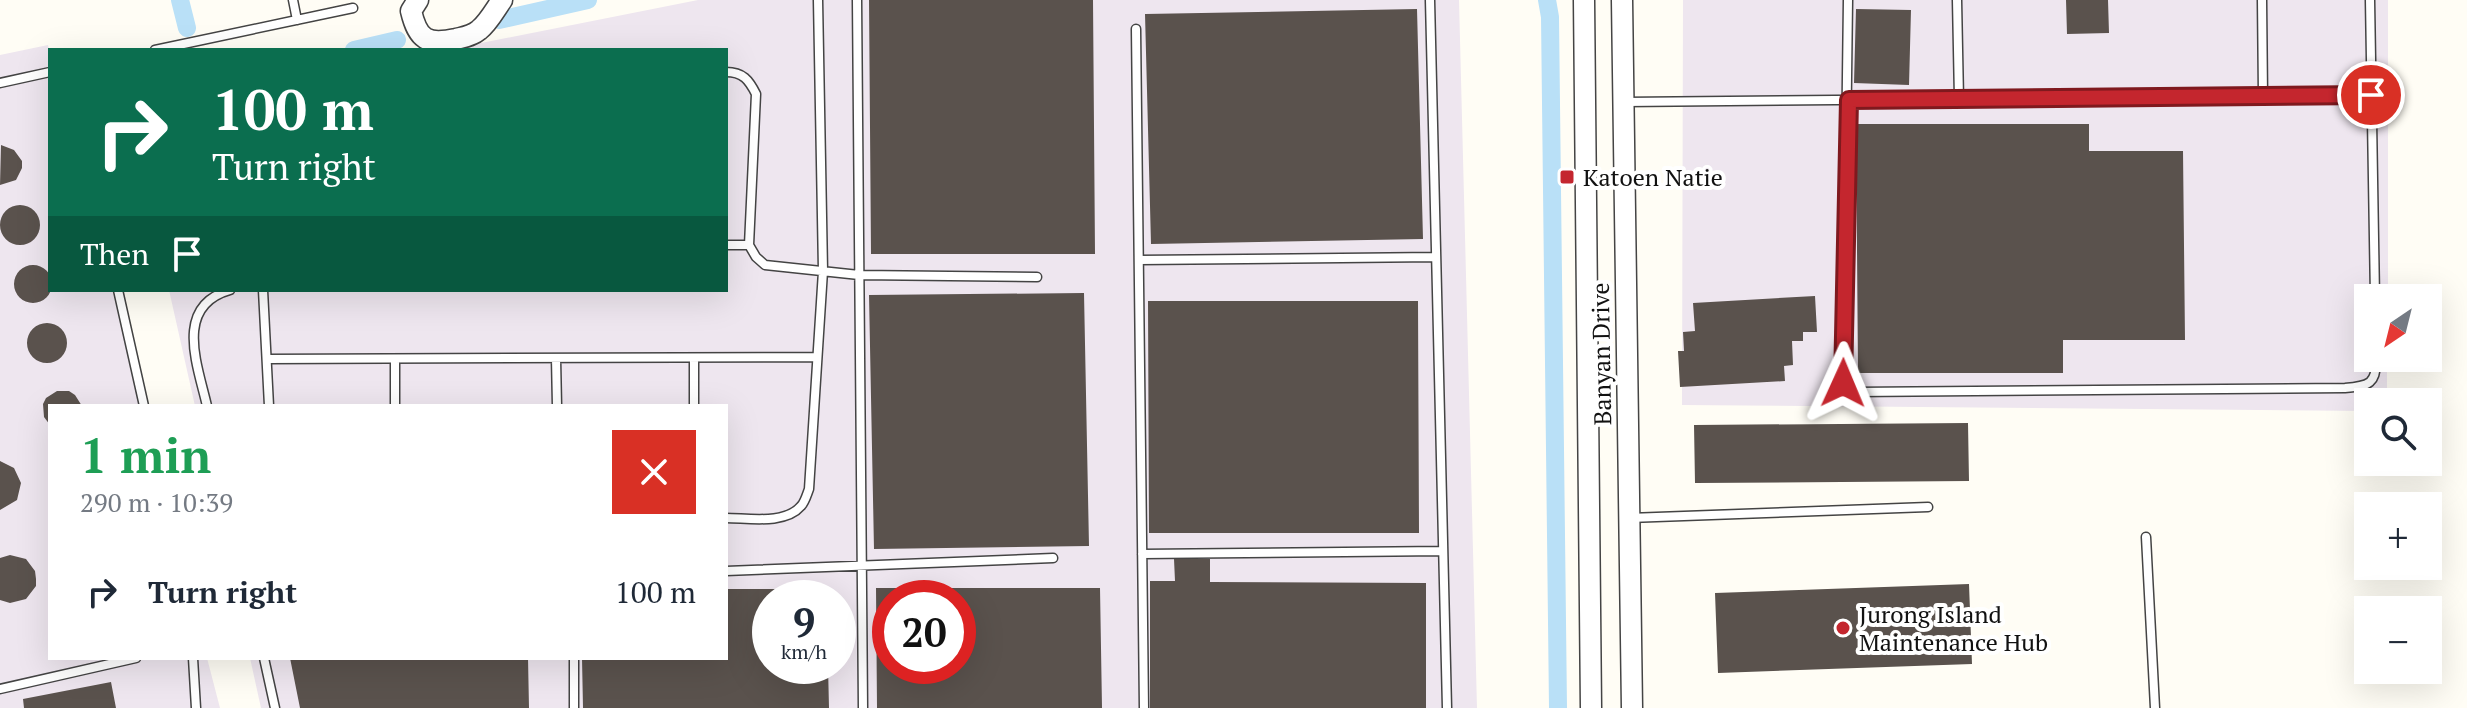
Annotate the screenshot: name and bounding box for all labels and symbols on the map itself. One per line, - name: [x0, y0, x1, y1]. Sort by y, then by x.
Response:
- pin: [2337, 61, 2405, 129]
- place label: Katoen Natie: [1583, 161, 1723, 193]
- marker: Katoen Natie: [1558, 168, 1576, 186]
- street label: Banyan Drive: [1584, 282, 1618, 426]
- north arrow: [2354, 284, 2442, 372]
- position arrow: [1801, 341, 1885, 425]
- speed limit sign: 20: [872, 580, 976, 684]
- place label: Jurong Island Maintenance Hub: [1859, 598, 2048, 658]
- marker: Jurong Island Maintenance Hub: [1834, 619, 1852, 637]

